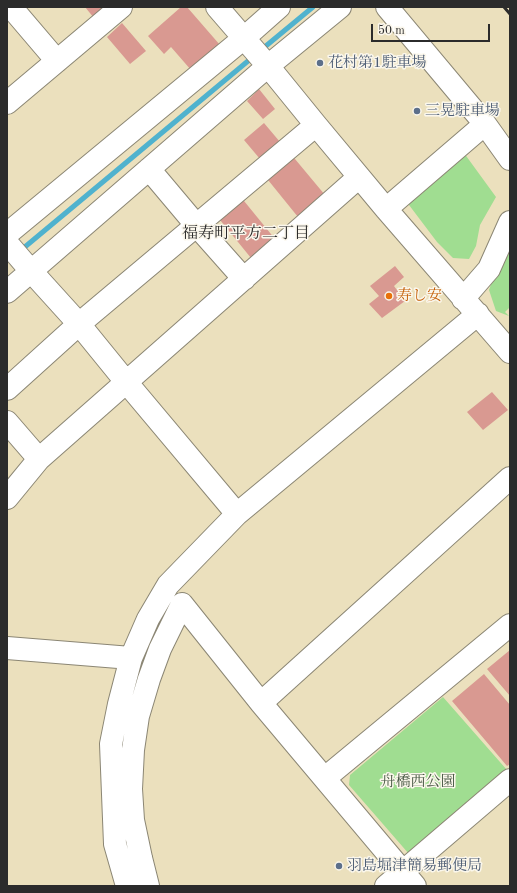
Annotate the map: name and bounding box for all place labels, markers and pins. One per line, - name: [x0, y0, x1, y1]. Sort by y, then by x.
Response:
- place label: 花村第1駐車場: [328, 54, 427, 72]
- marker: 花村第1駐車場: [315, 58, 325, 68]
- place label: 三晃駐車場: [425, 102, 500, 120]
- marker: 三晃駐車場: [412, 106, 422, 116]
- place label: 寿し安: [397, 287, 442, 305]
- marker: 寿し安: [384, 291, 394, 301]
- place label: 羽島堀津簡易郵便局: [347, 857, 482, 875]
- marker: 羽島堀津簡易郵便局: [334, 861, 344, 871]

